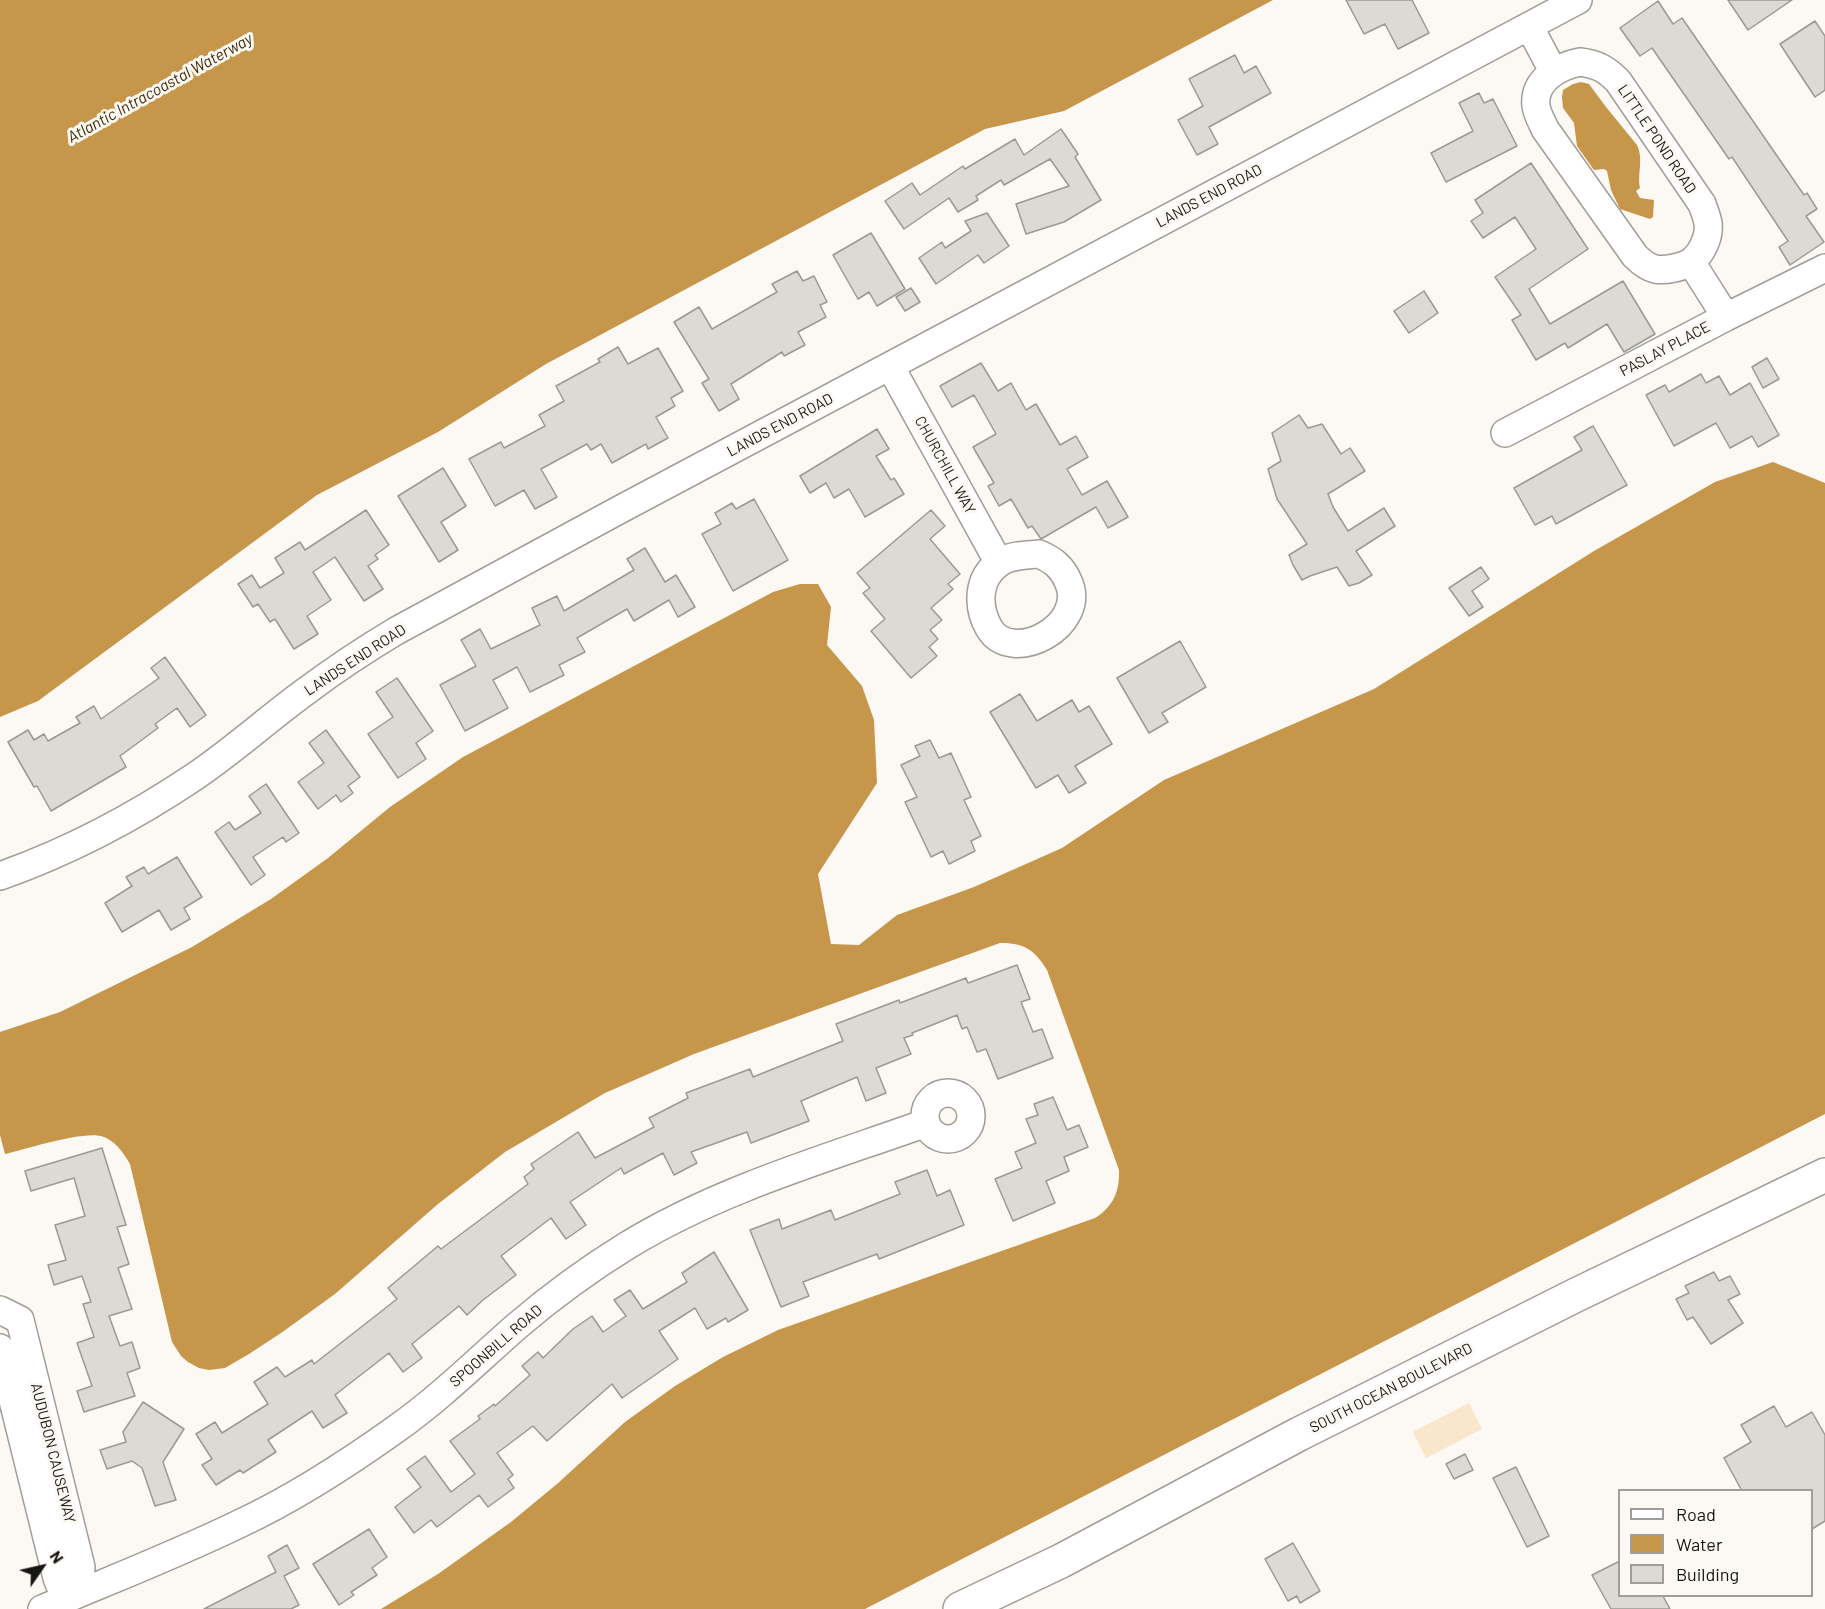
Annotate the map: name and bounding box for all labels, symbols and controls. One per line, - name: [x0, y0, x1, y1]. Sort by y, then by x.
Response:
- water label: Atlantic Intracoastal Waterway: [64, 29, 256, 147]
- street label: LITTLE POND ROAD: [1614, 81, 1700, 197]
- street label: LANDS END ROAD: [1153, 161, 1265, 231]
- street label: PASLAY PLACE: [1617, 318, 1713, 380]
- street label: LANDS END ROAD: [724, 390, 836, 460]
- street label: CHURCHILL WAY: [911, 413, 979, 517]
- street label: LANDS END ROAD: [301, 620, 409, 700]
- street label: SPOONBILL ROAD: [446, 1301, 546, 1391]
- street label: SOUTH OCEAN BOULEVARD: [1307, 1339, 1475, 1437]
- street label: AUDUBON CAUSEWAY: [27, 1381, 79, 1525]
- legend: [1618, 1489, 1813, 1597]
- text: Road: [1676, 1503, 1716, 1525]
- text: Water: [1676, 1533, 1723, 1555]
- north arrow: [12, 1537, 72, 1597]
- text: N: [46, 1547, 68, 1566]
- text: Building: [1676, 1563, 1739, 1585]

